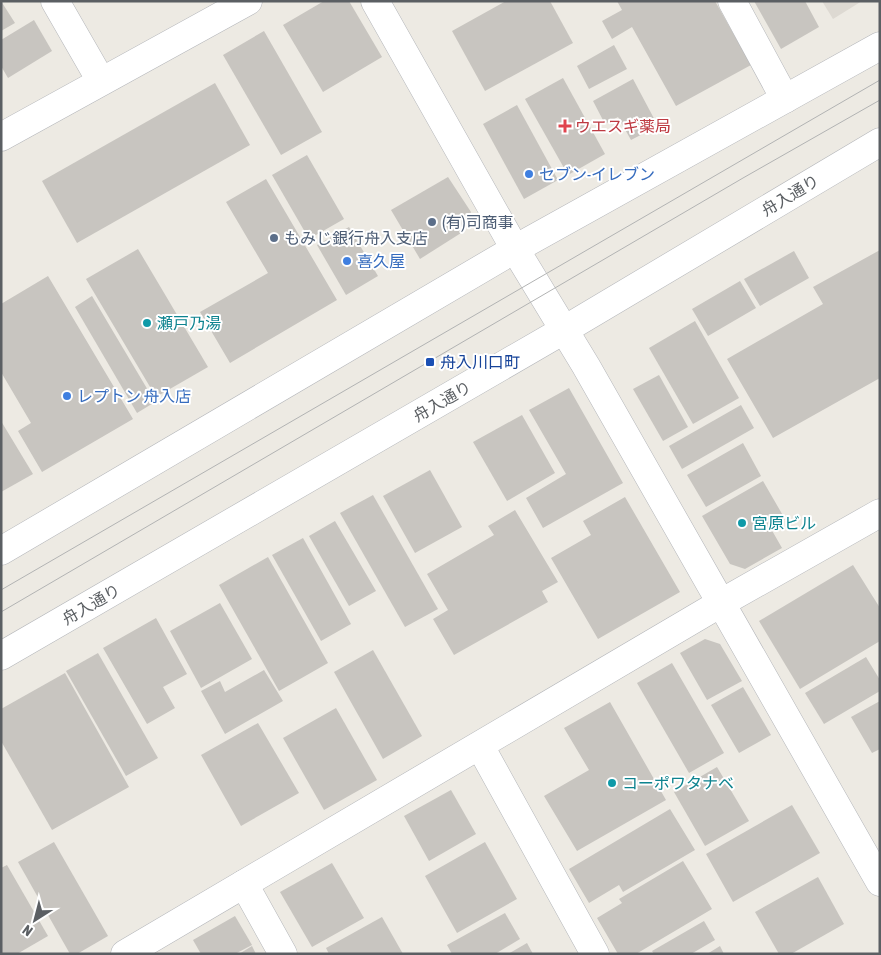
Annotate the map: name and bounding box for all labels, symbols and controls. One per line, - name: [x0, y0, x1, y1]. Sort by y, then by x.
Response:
- place label: ウエスギ薬局: [575, 117, 671, 135]
- marker: ウエスギ薬局: [559, 120, 571, 132]
- place label: セブン-イレブン: [539, 165, 655, 183]
- marker: セブン-イレブン: [523, 168, 535, 180]
- street label: 舟入通り: [758, 171, 822, 219]
- place label: (有)司商事: [442, 213, 514, 232]
- marker: (有)司商事: [426, 216, 438, 228]
- place label: もみじ銀行舟入支店: [284, 229, 428, 247]
- marker: もみじ銀行舟入支店: [268, 232, 280, 244]
- place label: 喜久屋: [357, 252, 405, 270]
- marker: 喜久屋: [341, 255, 353, 267]
- place label: 瀬戸乃湯: [157, 314, 221, 332]
- marker: 瀬戸乃湯: [141, 317, 153, 329]
- place label: 舟入川口町: [440, 353, 520, 371]
- marker: 舟入川口町: [424, 356, 436, 368]
- street label: 舟入通り: [410, 377, 474, 425]
- place label: レプトン 舟入店: [77, 387, 191, 405]
- marker: レプトン 舟入店: [61, 390, 73, 402]
- place label: 宮原ビル: [752, 514, 816, 532]
- marker: 宮原ビル: [736, 517, 748, 529]
- street label: 舟入通り: [59, 580, 123, 628]
- place label: コーポワタナベ: [622, 774, 734, 792]
- marker: コーポワタナベ: [606, 777, 618, 789]
- north arrow: [10, 895, 60, 945]
- text: N: [19, 922, 35, 939]

